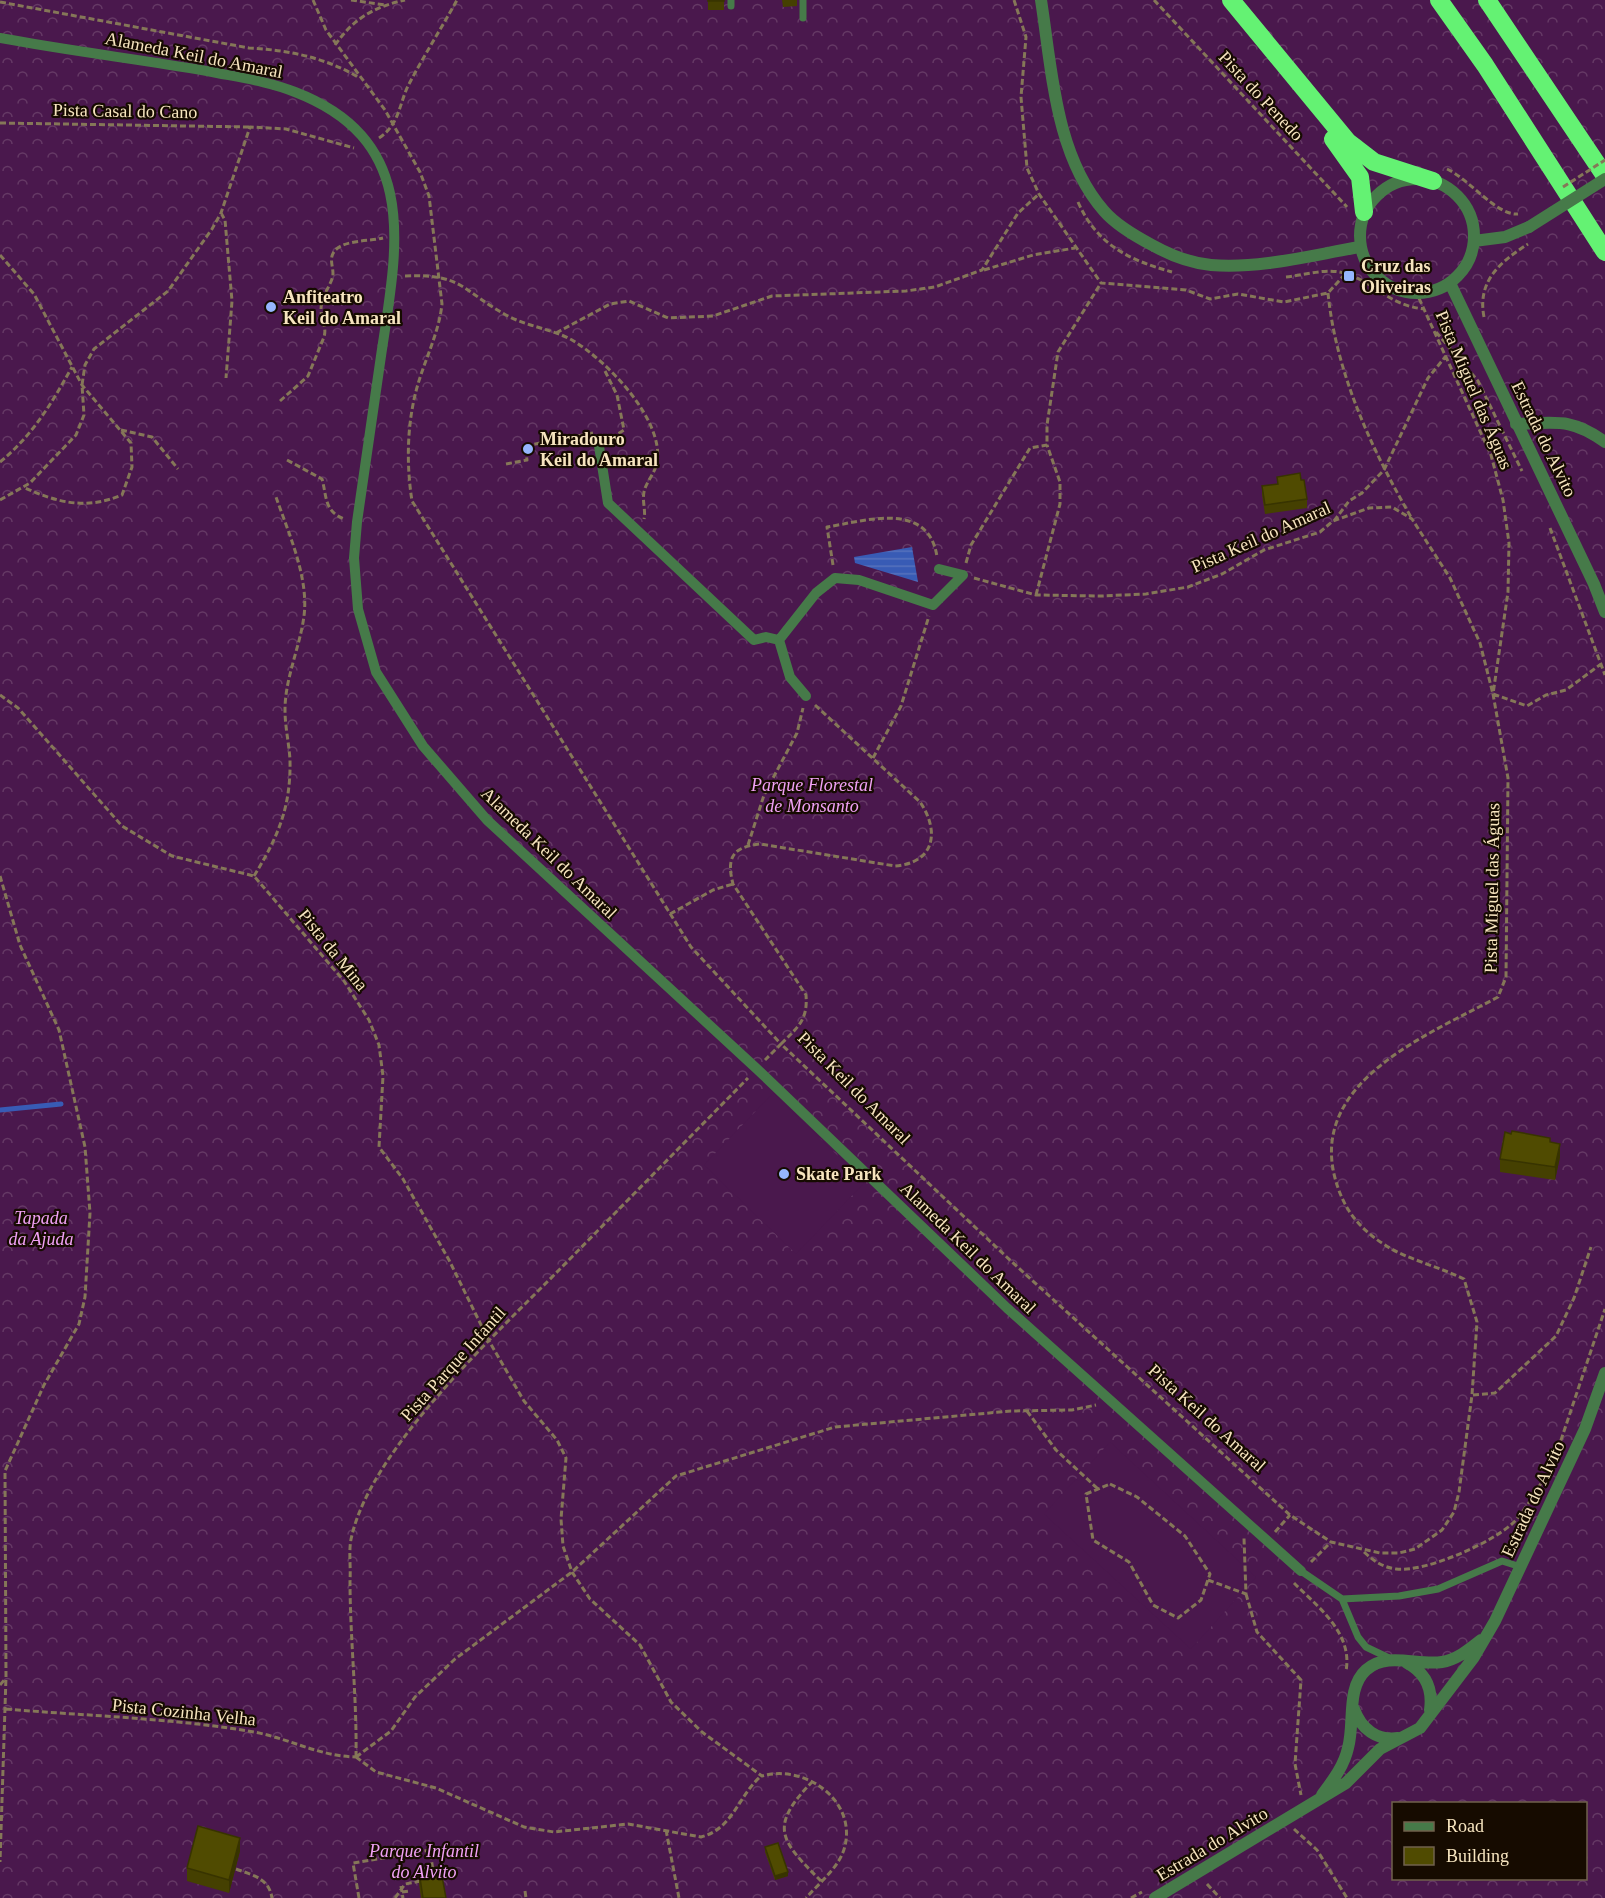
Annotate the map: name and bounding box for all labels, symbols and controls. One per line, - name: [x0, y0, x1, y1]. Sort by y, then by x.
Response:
- street label: Alameda Keil do Amaral: [104, 28, 284, 82]
- street label: Pista do Penedo: [1214, 47, 1308, 145]
- street label: Pista Casal do Cano: [53, 100, 197, 122]
- place label: Cruz das Oliveiras: [1361, 256, 1431, 297]
- marker: Cruz das Oliveiras: [1342, 269, 1356, 283]
- place label: Anfiteatro Keil do Amaral: [283, 287, 401, 328]
- marker: Anfiteatro Keil do Amaral: [264, 300, 278, 314]
- street label: Pista Miguel das Águas: [1431, 307, 1517, 472]
- street label: Estrada do Alvito: [1507, 378, 1581, 500]
- place label: Miradouro Keil do Amaral: [540, 429, 658, 470]
- marker: Miradouro Keil do Amaral: [521, 442, 535, 456]
- street label: Pista Keil do Amaral: [1188, 497, 1334, 577]
- park label: Parque Florestal de Monsanto: [750, 775, 873, 816]
- street label: Alameda Keil do Amaral: [477, 783, 621, 923]
- street label: Pista Miguel das Águas: [1480, 803, 1503, 973]
- street label: Pista da Mina: [294, 905, 372, 995]
- street label: Pista Keil do Amaral: [794, 1028, 914, 1148]
- place label: Skate Park: [796, 1164, 882, 1184]
- marker: Skate Park: [777, 1167, 791, 1181]
- street label: Alameda Keil do Amaral: [896, 1178, 1040, 1318]
- park label: Tapada da Ajuda: [8, 1208, 74, 1249]
- street label: Pista Parque Infantil: [396, 1303, 510, 1425]
- street label: Pista Keil do Amaral: [1144, 1360, 1270, 1476]
- street label: Estrada do Alvito: [1497, 1438, 1569, 1560]
- street label: Pista Cozinha Velha: [111, 1694, 257, 1730]
- legend: [1392, 1802, 1587, 1880]
- street label: Estrada do Alvito: [1153, 1803, 1271, 1885]
- text: Road: [1446, 1816, 1484, 1836]
- park label: Parque Infantil do Alvito: [368, 1841, 479, 1882]
- text: Building: [1446, 1846, 1509, 1866]

